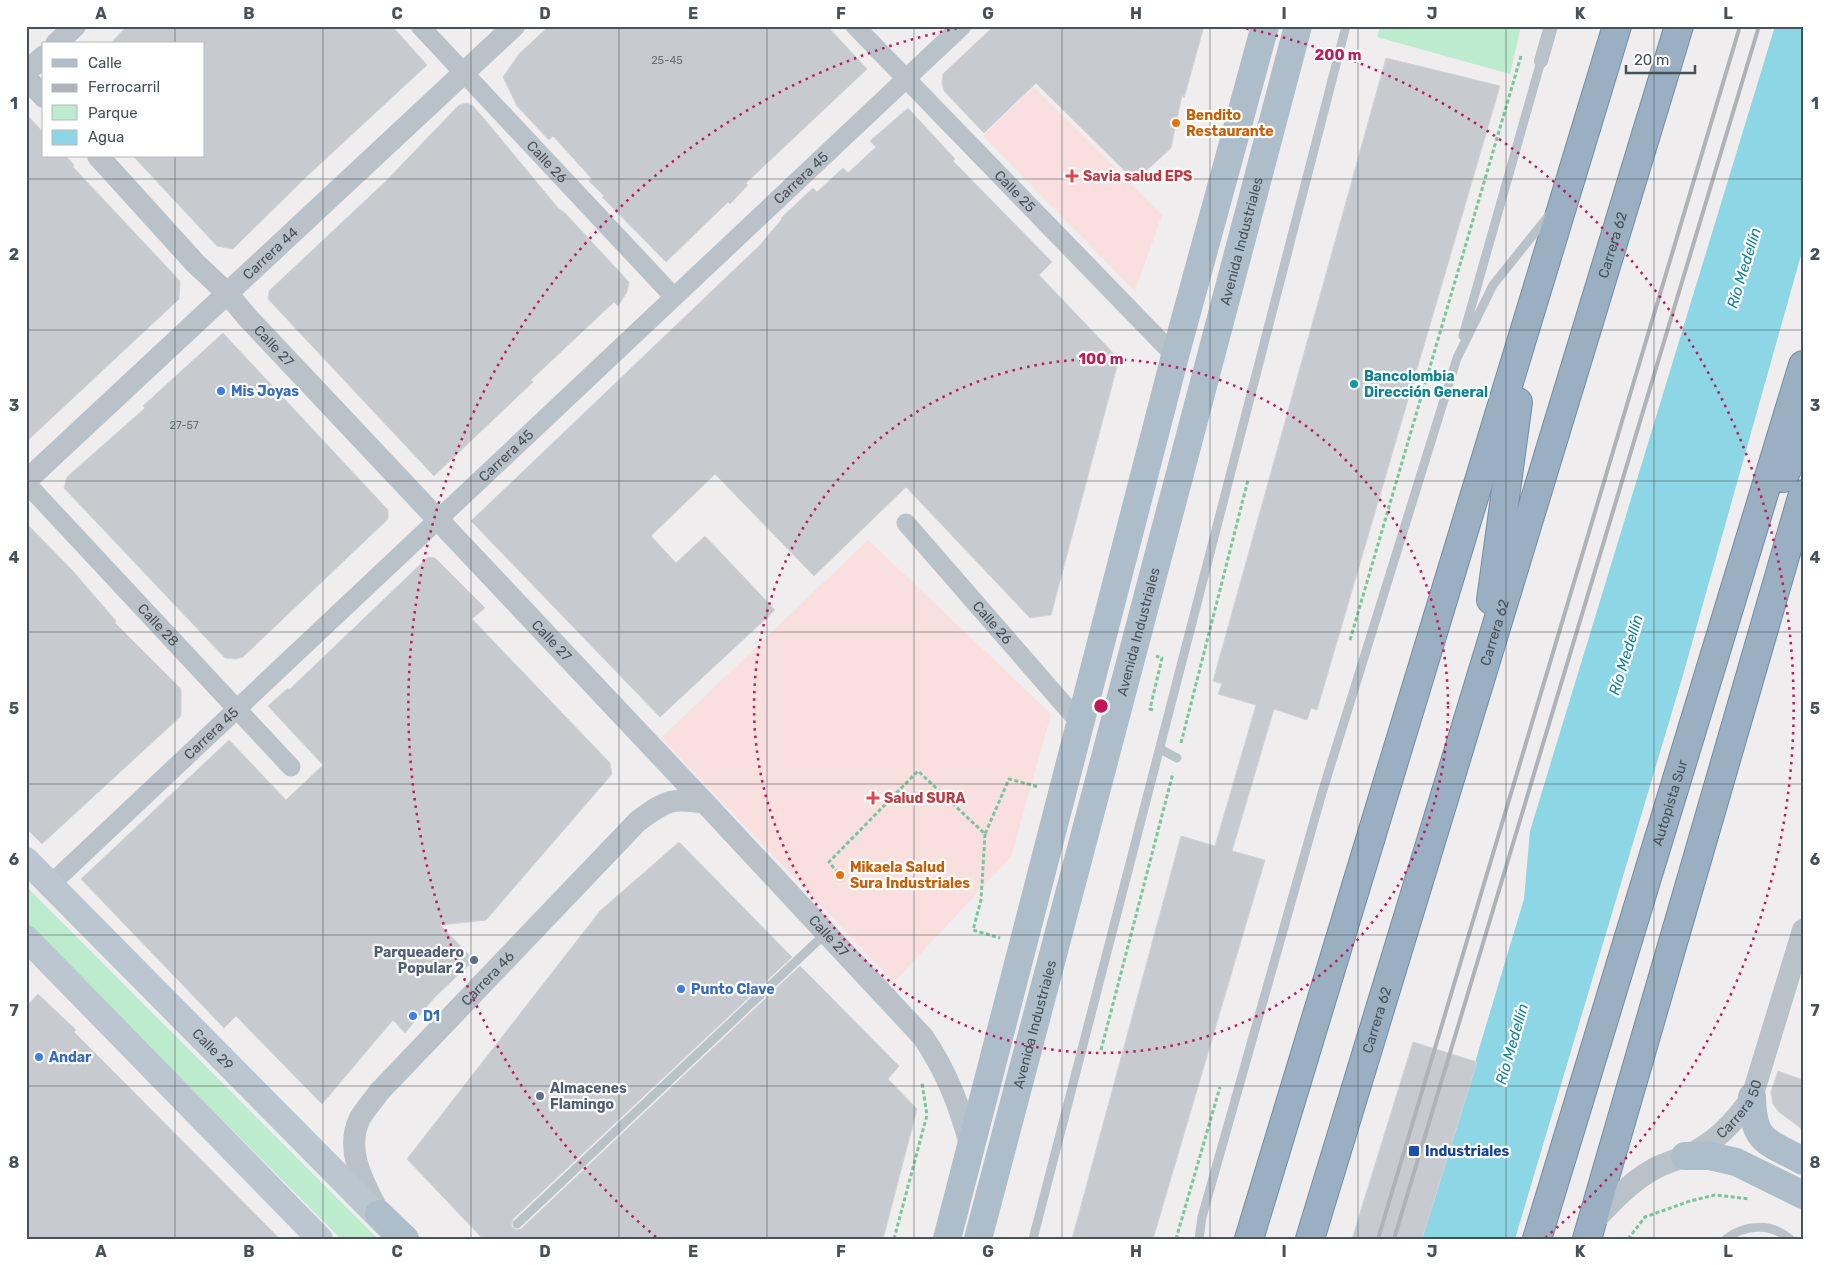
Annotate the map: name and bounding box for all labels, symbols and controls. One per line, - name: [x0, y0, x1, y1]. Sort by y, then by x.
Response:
- text: A: [95, 4, 107, 23]
- text: B: [243, 4, 255, 23]
- text: C: [391, 4, 403, 23]
- text: D: [539, 4, 551, 23]
- text: E: [688, 4, 698, 23]
- text: F: [836, 4, 846, 23]
- text: G: [982, 4, 994, 23]
- text: H: [1130, 4, 1142, 23]
- text: I: [1281, 4, 1287, 23]
- text: J: [1427, 4, 1437, 23]
- text: K: [1575, 4, 1586, 23]
- text: L: [1723, 4, 1733, 23]
- legend: [42, 42, 205, 158]
- scale bar: [1626, 42, 1695, 74]
- text: 200 m: [1314, 46, 1362, 64]
- text: 20 m: [1634, 51, 1669, 69]
- text: Calle: [88, 54, 122, 72]
- house number: 25-45: [651, 54, 683, 67]
- text: Ferrocarril: [88, 78, 160, 96]
- text: 1: [10, 94, 18, 113]
- text: 1: [1811, 94, 1819, 113]
- text: Parque: [88, 104, 138, 122]
- place label: Bendito Restaurante: [1186, 107, 1274, 140]
- marker: Bendito Restaurante: [1170, 117, 1182, 129]
- text: Agua: [88, 128, 124, 146]
- street label: Calle 26: [523, 137, 571, 186]
- street label: Carrera 45: [770, 148, 832, 208]
- street label: Calle 25: [991, 167, 1039, 216]
- place label: Savia salud EPS: [1083, 168, 1192, 185]
- marker: Savia salud EPS: [1065, 169, 1079, 183]
- street label: Avenida Industriales: [1216, 175, 1266, 307]
- street label: Carrera 62: [1594, 210, 1630, 280]
- street label: Carrera 44: [239, 223, 302, 283]
- water label: Río Medellín: [1723, 225, 1765, 311]
- text: 2: [9, 245, 19, 264]
- text: 2: [1810, 245, 1820, 264]
- street label: Calle 27: [251, 321, 298, 370]
- text: 100 m: [1079, 350, 1123, 368]
- place label: Bancolombia Dirección General: [1364, 368, 1488, 401]
- marker: Bancolombia Dirección General: [1348, 378, 1360, 390]
- place label: Mis Joyas: [231, 383, 299, 400]
- marker: Mis Joyas: [215, 385, 227, 397]
- text: 3: [9, 396, 19, 415]
- text: 3: [1810, 396, 1820, 415]
- house number: 27-57: [169, 419, 199, 432]
- street label: Carrera 45: [475, 426, 537, 485]
- text: 4: [9, 548, 20, 567]
- text: 4: [1810, 548, 1821, 567]
- street label: Avenida Industriales: [1113, 566, 1163, 698]
- street label: Calle 26: [969, 597, 1016, 648]
- street label: Carrera 62: [1476, 597, 1513, 668]
- street label: Calle 28: [134, 600, 182, 650]
- water label: Río Medellín: [1605, 612, 1647, 698]
- street label: Calle 27: [528, 616, 575, 665]
- centre of rings: [1092, 697, 1110, 715]
- text: 5: [9, 699, 19, 718]
- text: 5: [1810, 699, 1820, 718]
- street label: Carrera 45: [180, 703, 242, 763]
- street label: Autopista Sur: [1649, 757, 1691, 848]
- place label: Salud SURA: [884, 790, 965, 807]
- marker: Salud SURA: [866, 791, 880, 805]
- text: 6: [9, 850, 19, 869]
- text: 6: [1810, 850, 1820, 869]
- place label: Mikaela Salud Sura Industriales: [850, 859, 970, 892]
- marker: Mikaela Salud Sura Industriales: [834, 869, 846, 881]
- street label: Calle 27: [805, 912, 852, 960]
- place label: Parqueadero Popular 2: [374, 944, 464, 977]
- street label: Carrera 46: [458, 948, 518, 1009]
- marker: Parqueadero Popular 2: [468, 954, 480, 966]
- street label: Avenida Industriales: [1010, 958, 1060, 1090]
- place label: Punto Clave: [691, 981, 775, 998]
- marker: Punto Clave: [675, 983, 687, 995]
- street label: Carrera 62: [1359, 985, 1395, 1055]
- text: 7: [9, 1001, 19, 1020]
- water label: Río Medellín: [1492, 1001, 1532, 1087]
- text: 7: [1810, 1001, 1820, 1020]
- place label: D1: [423, 1008, 440, 1025]
- marker: D1: [407, 1010, 419, 1022]
- street label: Calle 29: [189, 1025, 237, 1073]
- place label: Andar: [49, 1049, 92, 1066]
- marker: Andar: [33, 1051, 45, 1063]
- street label: Carrera 50: [1713, 1078, 1765, 1142]
- place label: Almacenes Flamingo: [550, 1080, 627, 1113]
- marker: Almacenes Flamingo: [534, 1090, 546, 1102]
- place label: Industriales: [1425, 1143, 1510, 1160]
- marker: Industriales: [1407, 1144, 1421, 1158]
- text: 8: [9, 1153, 20, 1172]
- text: 8: [1810, 1153, 1821, 1172]
- text: A: [95, 1242, 107, 1261]
- text: B: [243, 1242, 255, 1261]
- text: C: [391, 1242, 403, 1261]
- text: D: [539, 1242, 551, 1261]
- text: E: [688, 1242, 698, 1261]
- text: F: [836, 1242, 846, 1261]
- text: G: [982, 1242, 994, 1261]
- text: H: [1130, 1242, 1142, 1261]
- text: I: [1281, 1242, 1287, 1261]
- text: J: [1427, 1242, 1437, 1261]
- text: K: [1575, 1242, 1586, 1261]
- text: L: [1723, 1242, 1733, 1261]

